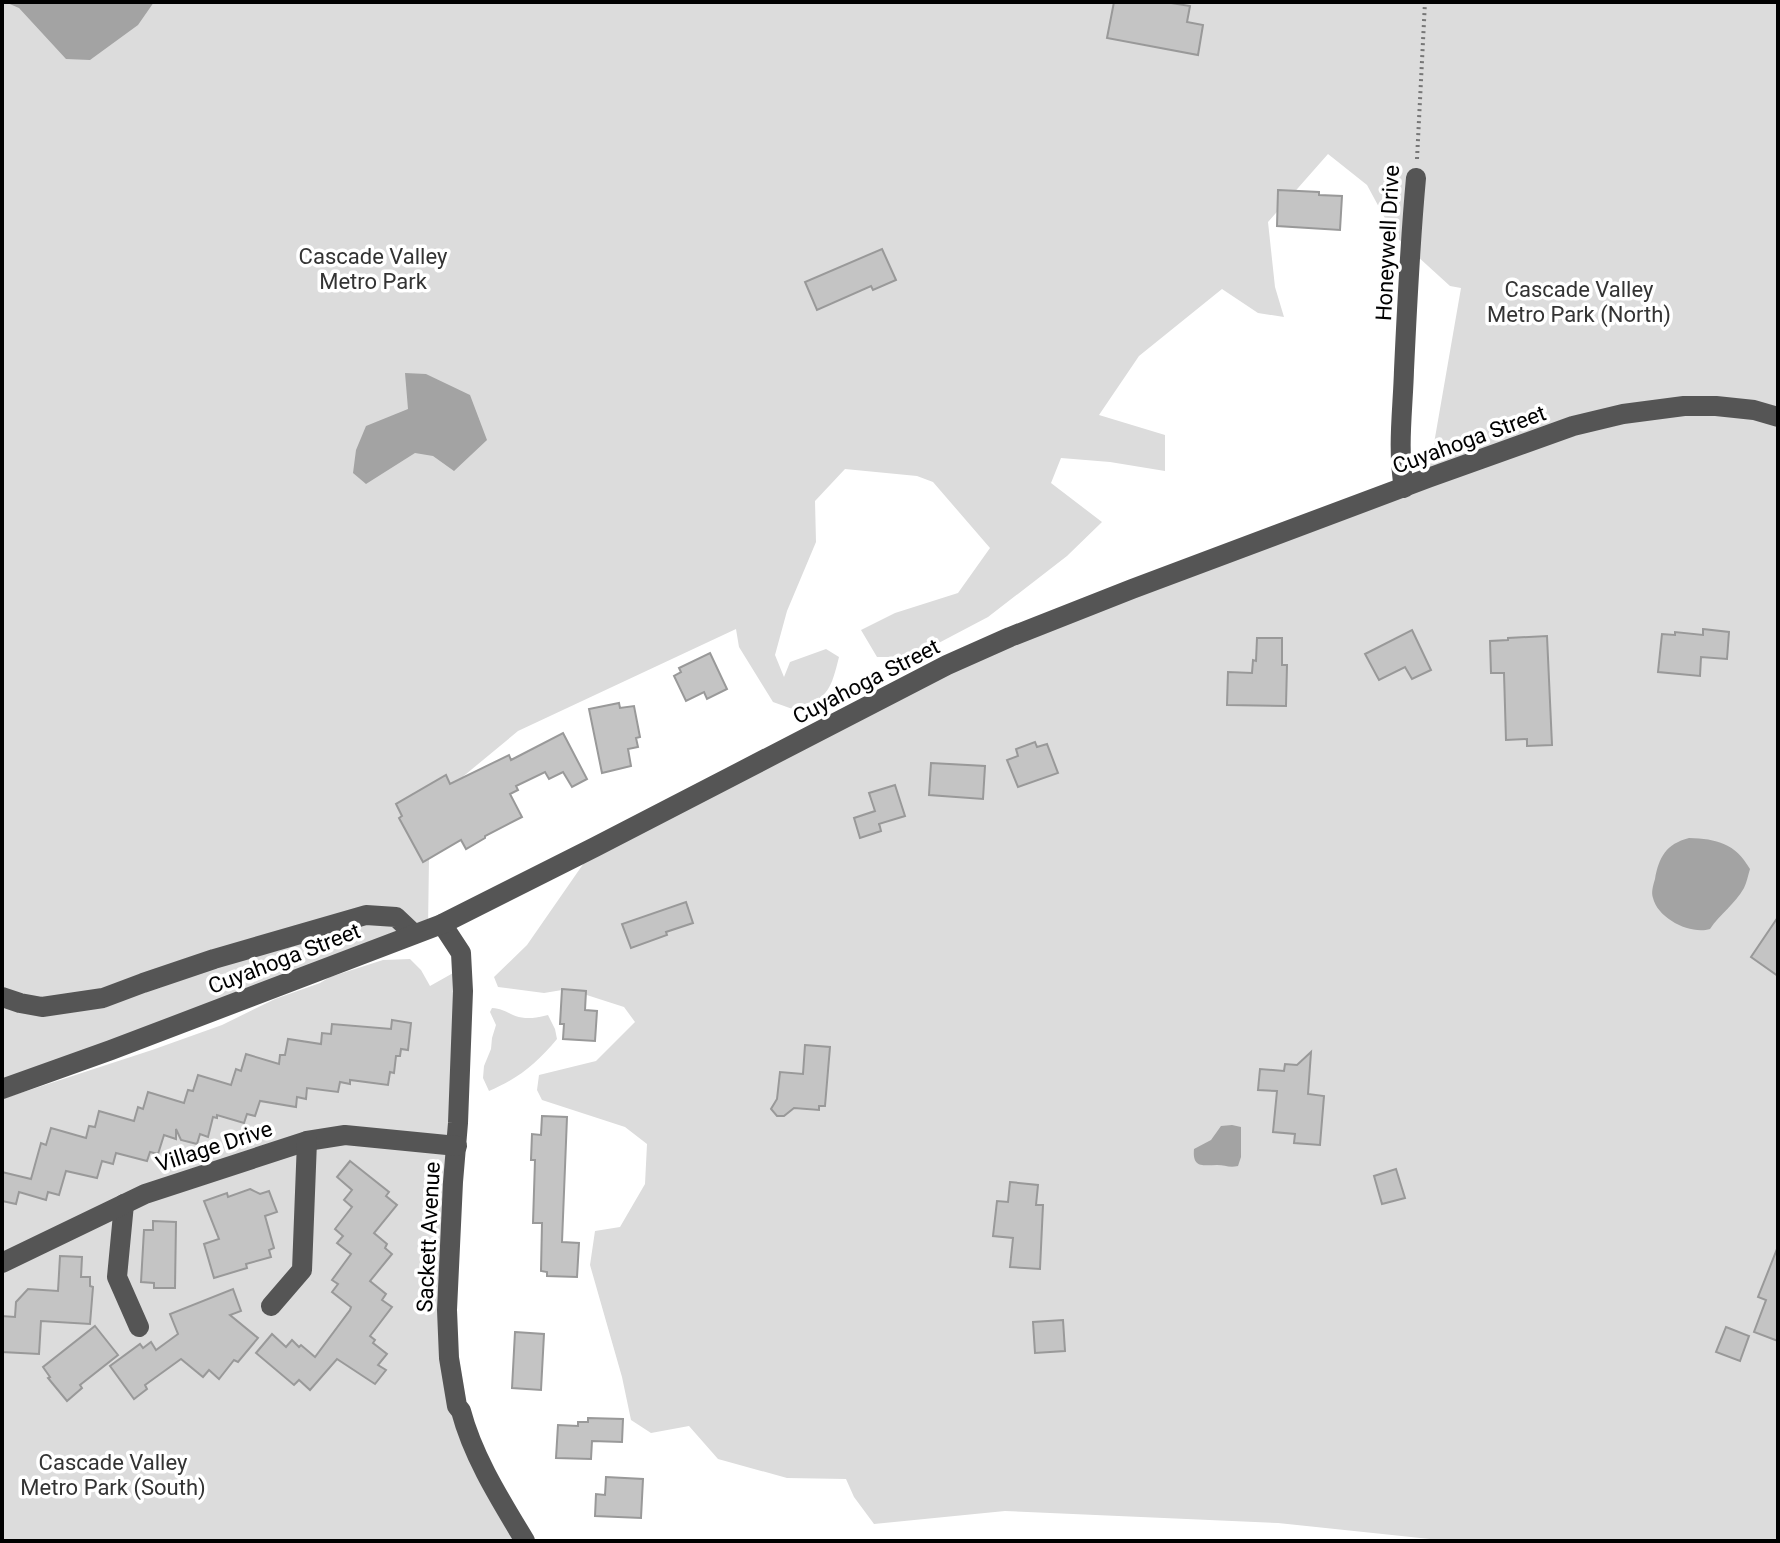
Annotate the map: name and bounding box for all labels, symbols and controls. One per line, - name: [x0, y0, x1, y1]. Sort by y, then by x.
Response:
- street label: Honeywell Drive: [1371, 164, 1404, 322]
- park label: Cascade Valley Metro Park: [299, 244, 448, 294]
- park label: Cascade Valley Metro Park (North): [1487, 277, 1671, 328]
- street label: Cuyahoga Street: [1389, 400, 1549, 479]
- street label: Cuyahoga Street: [789, 634, 944, 729]
- street label: Cuyahoga Street: [204, 918, 364, 999]
- street label: Village Drive: [153, 1116, 276, 1177]
- street label: Sackett Avenue: [412, 1161, 445, 1313]
- park label: Cascade Valley Metro Park (South): [20, 1450, 206, 1501]

